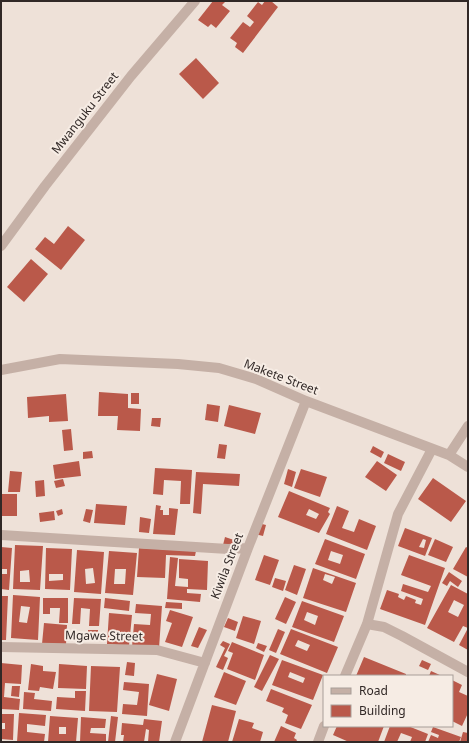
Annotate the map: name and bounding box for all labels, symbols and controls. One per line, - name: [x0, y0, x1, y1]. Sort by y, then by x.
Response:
- street label: Mwanguku Street: [47, 68, 122, 157]
- street label: Makete Street: [241, 355, 321, 399]
- street label: Kiwila Street: [206, 530, 247, 601]
- street label: Mgawe Street: [65, 626, 144, 645]
- legend: [323, 675, 453, 727]
- text: Road: [359, 682, 388, 699]
- text: Building: [359, 702, 406, 719]

